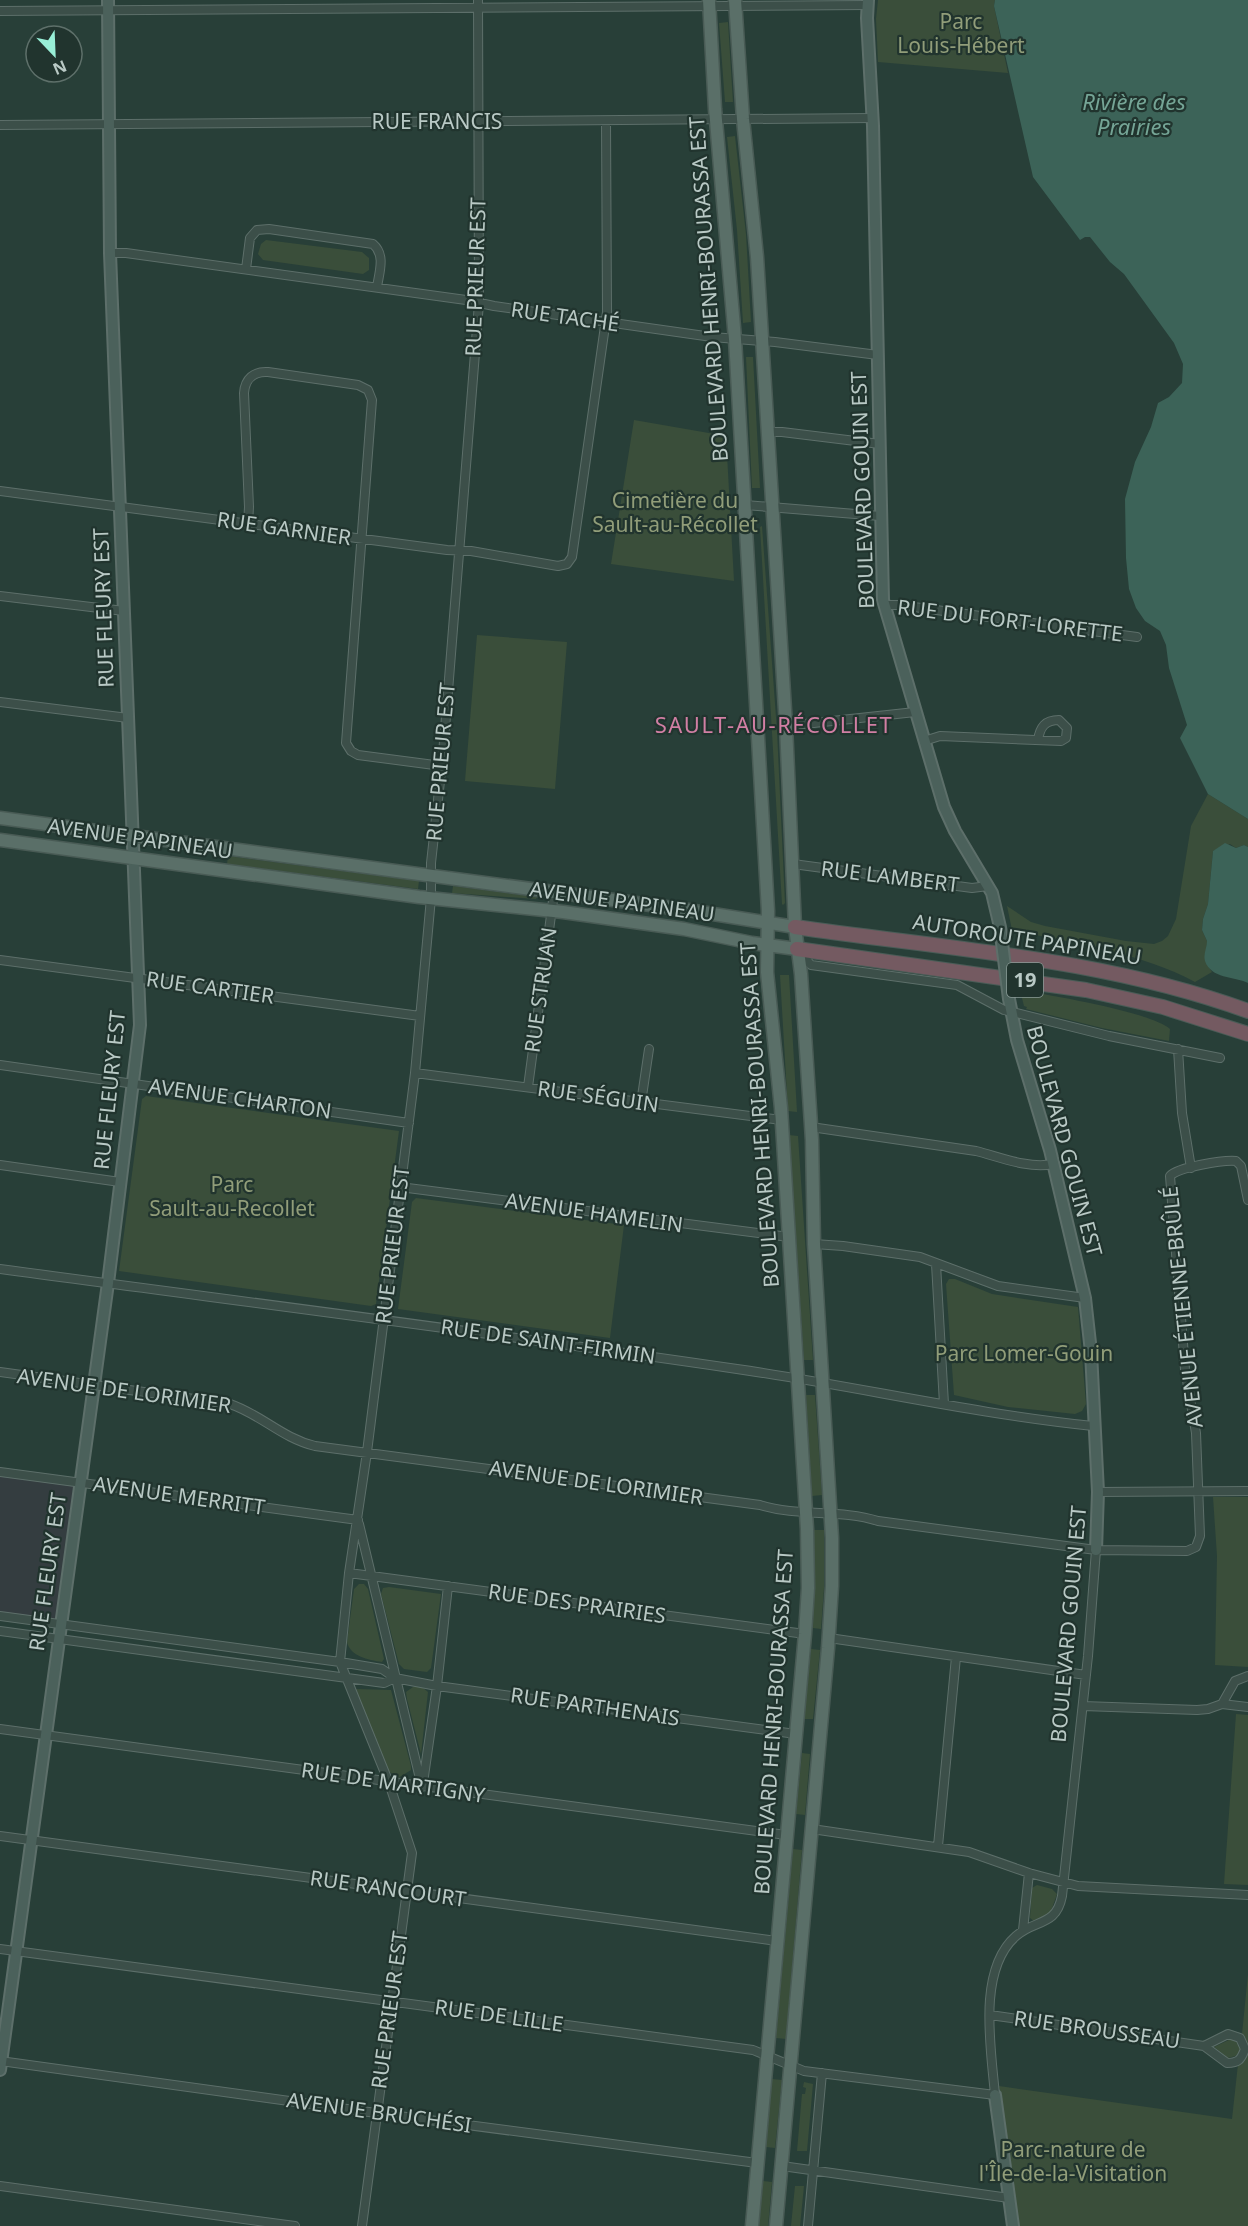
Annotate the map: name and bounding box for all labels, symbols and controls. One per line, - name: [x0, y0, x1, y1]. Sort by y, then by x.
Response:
- park label: Parc Louis-Hébert: [897, 7, 1025, 59]
- north arrow: [24, 24, 84, 84]
- text: N: [50, 55, 70, 80]
- water label: Rivière des Prairies: [1082, 86, 1186, 141]
- street label: RUE FRANCIS: [372, 107, 502, 135]
- street label: BOULEVARD HENRI-BOURASSA EST: [682, 115, 734, 463]
- street label: RUE PRIEUR EST: [458, 197, 492, 357]
- street label: RUE TACHÉ: [509, 295, 621, 337]
- street label: BOULEVARD GOUIN EST: [844, 371, 880, 609]
- park label: Cimetière du Sault-au-Récollet: [592, 486, 758, 538]
- street label: RUE GARNIER: [215, 505, 353, 551]
- street label: RUE FLEURY EST: [86, 527, 120, 688]
- street label: RUE DU FORT-LORETTE: [896, 592, 1124, 648]
- street label: RUE PRIEUR EST: [419, 681, 461, 842]
- district label: SAULT-AU-RÉCOLLET: [655, 709, 893, 739]
- street label: AVENUE PAPINEAU: [46, 811, 234, 865]
- street label: RUE LAMBERT: [819, 854, 961, 898]
- street label: AVENUE PAPINEAU: [528, 874, 716, 928]
- street label: AUTOROUTE PAPINEAU: [911, 907, 1144, 971]
- street label: RUE STRUAN: [517, 925, 563, 1054]
- street label: BOULEVARD HENRI-BOURASSA EST: [733, 941, 785, 1289]
- road number: 19: [1007, 963, 1043, 997]
- street label: RUE CARTIER: [144, 964, 276, 1010]
- street label: RUE FLEURY EST: [87, 1009, 131, 1171]
- street label: BOULEVARD GOUIN EST: [1021, 1022, 1109, 1259]
- street label: AVENUE CHARTON: [147, 1071, 333, 1125]
- street label: RUE SÉGUIN: [536, 1074, 661, 1118]
- street label: RUE PRIEUR EST: [368, 1164, 416, 1325]
- park label: Parc Sault-au-Recollet: [149, 1170, 315, 1222]
- street label: AVENUE ÉTIENNE-BRÛLÉ: [1155, 1185, 1209, 1429]
- street label: AVENUE HAMELIN: [504, 1186, 685, 1238]
- street label: RUE DE SAINT-FIRMIN: [439, 1312, 657, 1370]
- park label: Parc Lomer-Gouin: [935, 1339, 1113, 1367]
- street label: AVENUE DE LORIMIER: [15, 1361, 233, 1419]
- street label: AVENUE DE LORIMIER: [487, 1453, 705, 1511]
- street label: AVENUE MERRITT: [92, 1469, 267, 1521]
- street label: RUE FLEURY EST: [22, 1490, 72, 1653]
- street label: BOULEVARD GOUIN EST: [1044, 1504, 1092, 1743]
- street label: BOULEVARD HENRI-BOURASSA EST: [747, 1548, 799, 1895]
- street label: RUE DES PRAIRIES: [486, 1577, 668, 1629]
- street label: RUE PARTHENAIS: [509, 1680, 682, 1732]
- street label: RUE DE MARTIGNY: [299, 1755, 487, 1809]
- street label: RUE RANCOURT: [308, 1863, 468, 1913]
- street label: RUE PRIEUR EST: [364, 1929, 414, 2090]
- street label: RUE DE LILLE: [433, 1992, 565, 2038]
- street label: RUE BROUSSEAU: [1012, 2003, 1182, 2055]
- street label: AVENUE BRUCHÉSI: [285, 2085, 473, 2139]
- park label: Parc-nature de l'Île-de-la-Visitation: [979, 2135, 1167, 2187]

